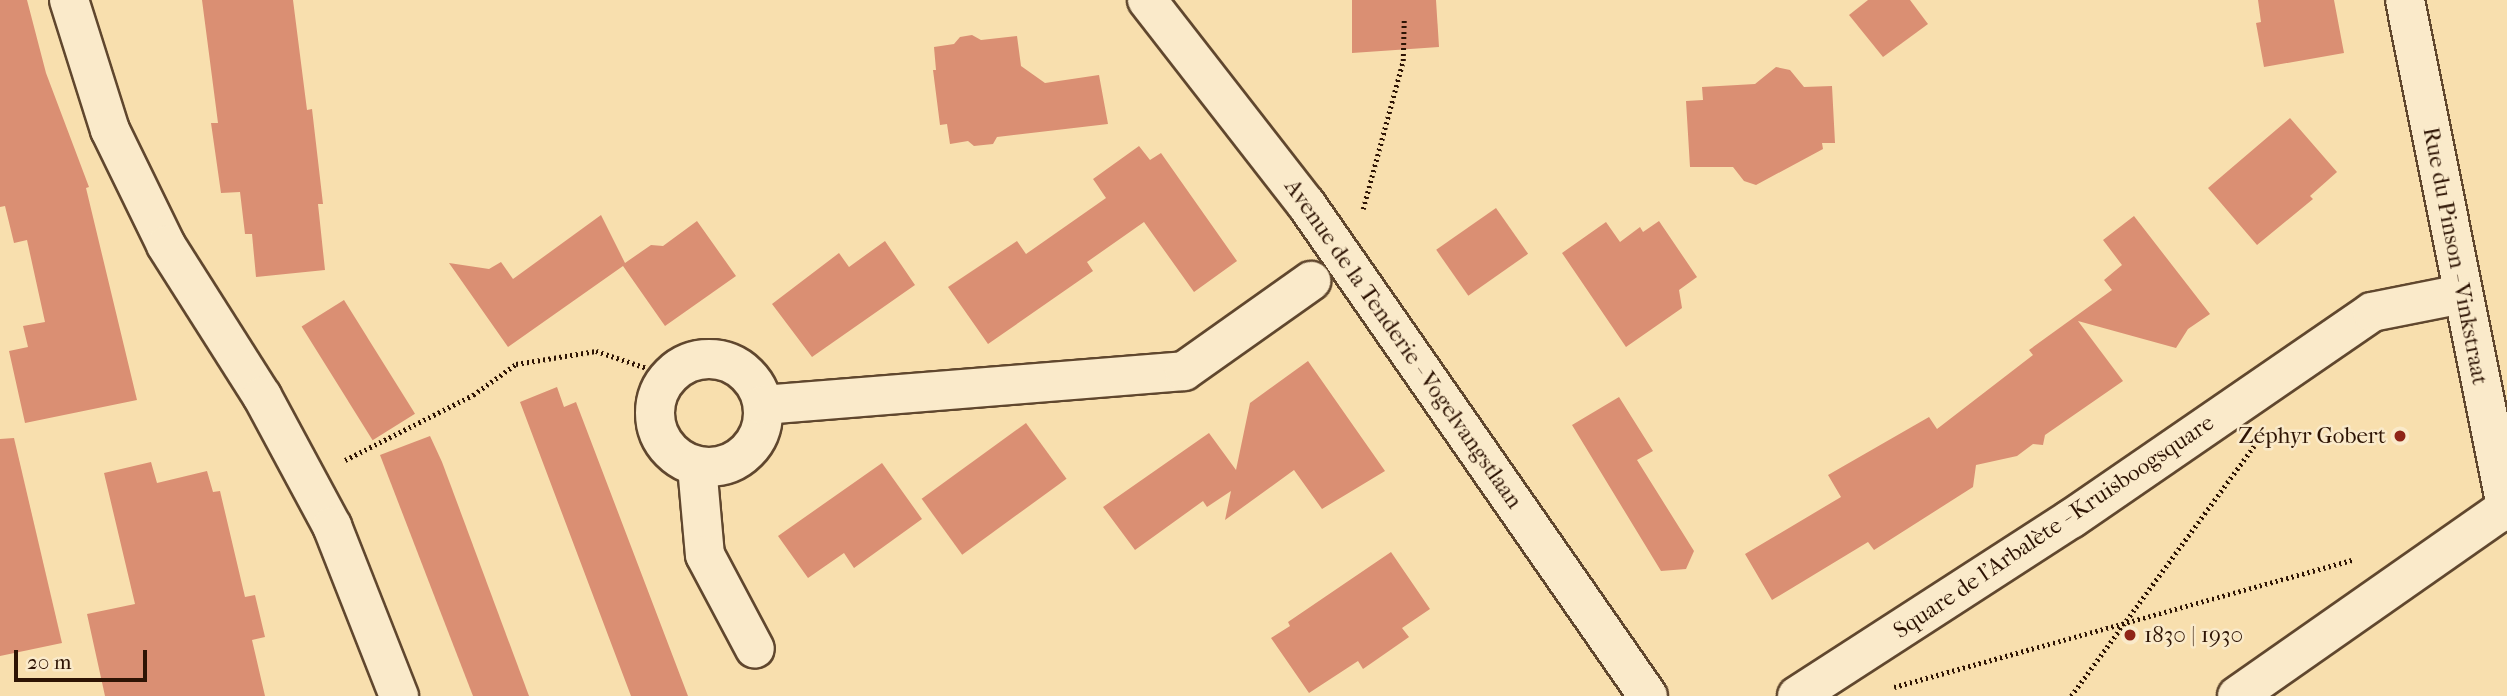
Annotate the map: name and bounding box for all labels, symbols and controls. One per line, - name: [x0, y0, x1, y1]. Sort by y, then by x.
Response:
- street label: Rue du Pinson - Vinkstraat: [2416, 125, 2494, 387]
- street label: Avenue de la Tenderie - Vogelvangstlaan: [1278, 174, 1528, 514]
- street label: Square de l'Arbalète - Kruisboogsquare: [1889, 409, 2219, 645]
- place label: Zéphyr Gobert: [2238, 422, 2386, 450]
- marker: Zéphyr Gobert: [2392, 428, 2408, 444]
- place label: 1830 | 1930: [2144, 621, 2243, 649]
- marker: 1830 | 1930: [2122, 627, 2138, 643]
- scale bar: [18, 636, 150, 680]
- text: 20 m: [27, 650, 71, 674]

